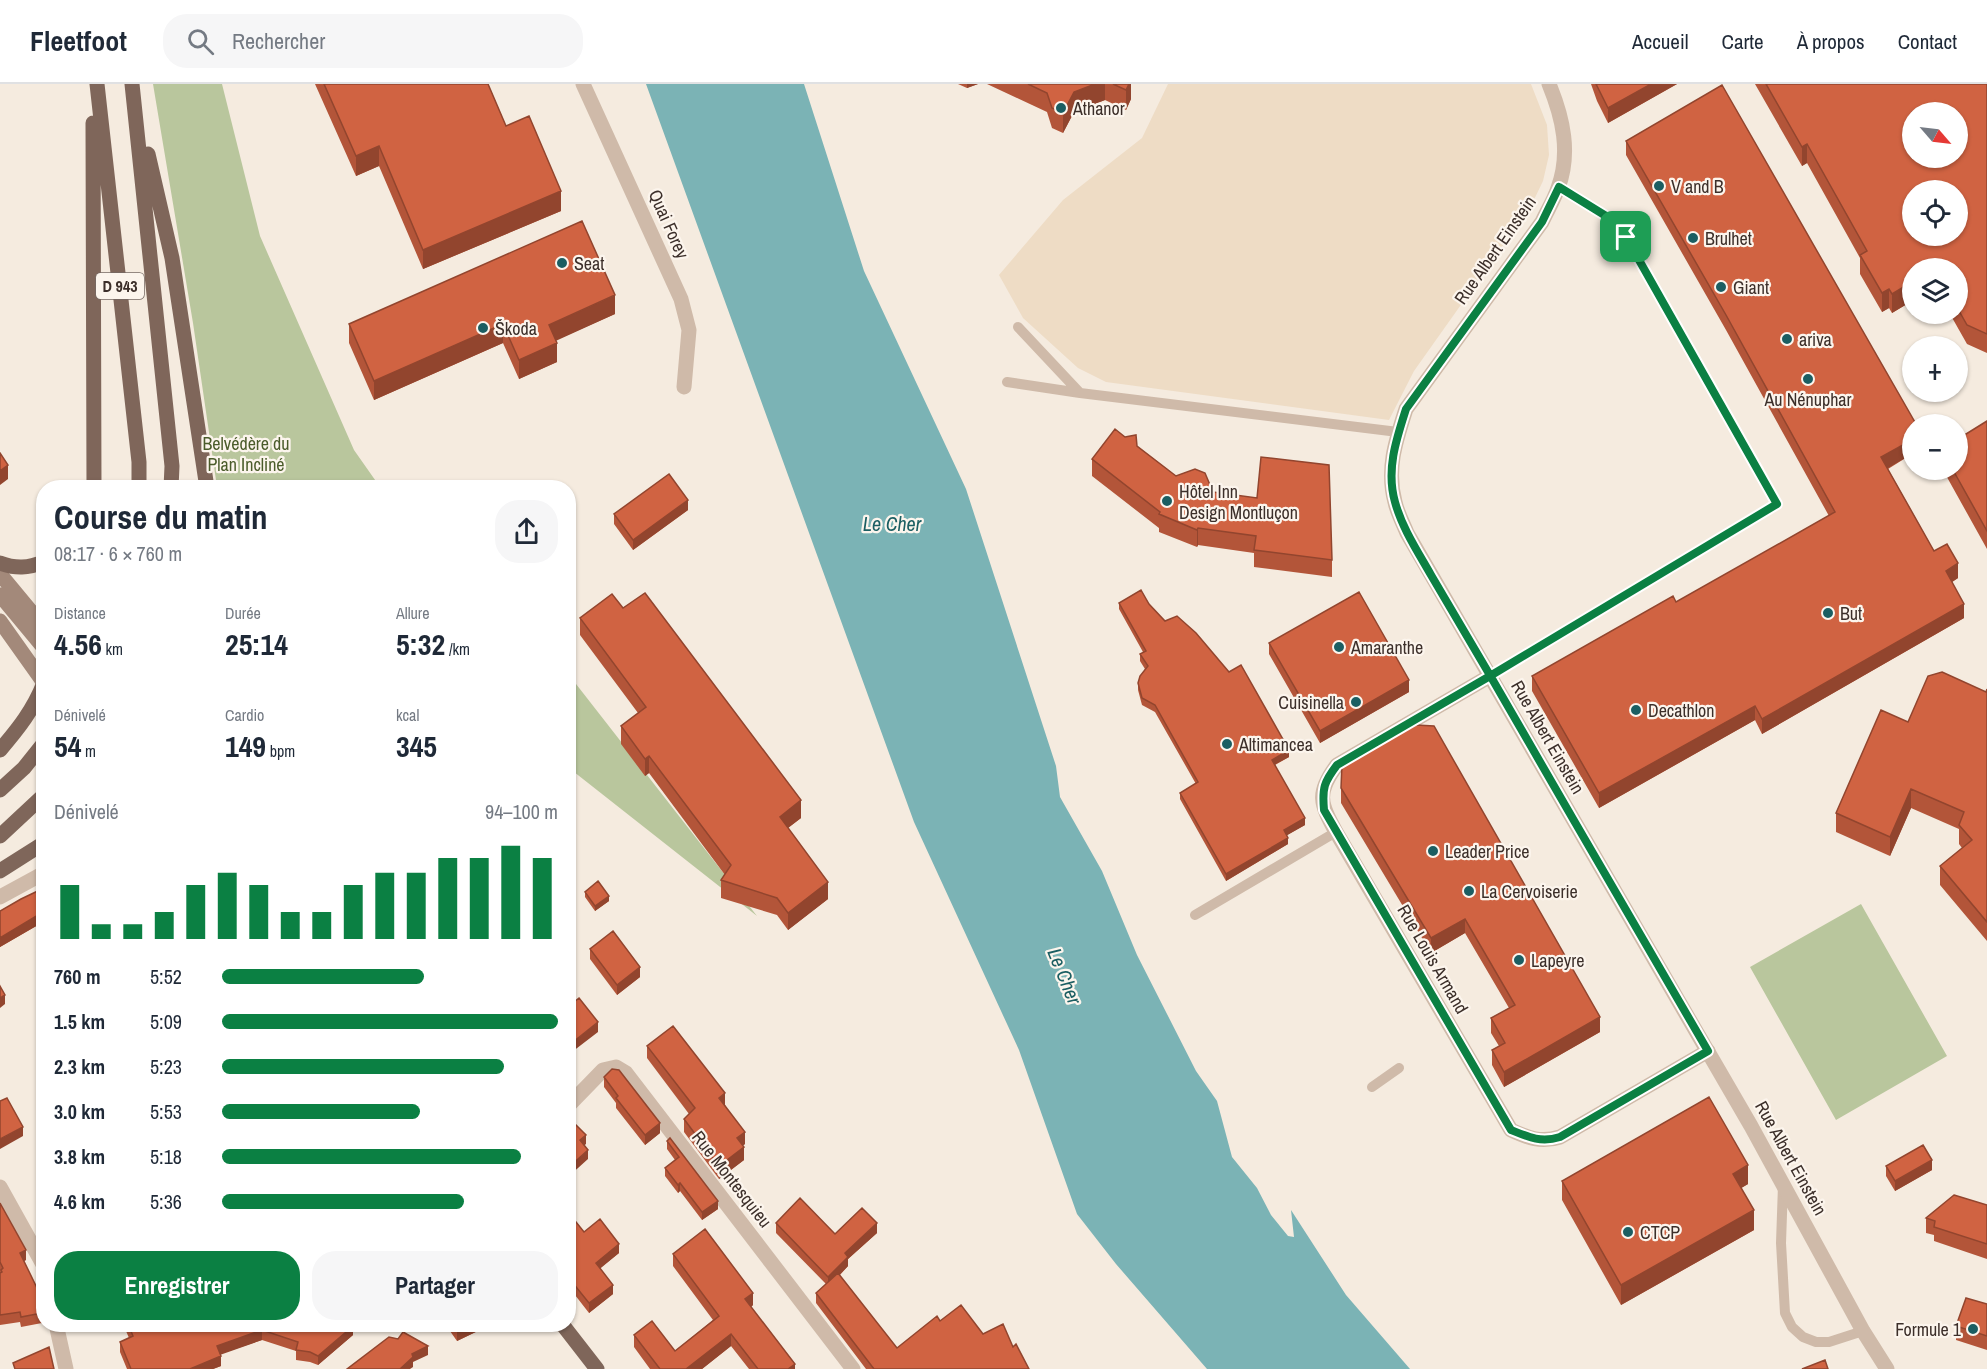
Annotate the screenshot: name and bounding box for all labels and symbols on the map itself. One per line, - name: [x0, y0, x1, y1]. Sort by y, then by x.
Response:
- place label: Athanor: [1072, 96, 1125, 121]
- marker: Athanor: [1054, 101, 1068, 115]
- north arrow: [1902, 102, 1968, 168]
- place label: V and B: [1671, 174, 1724, 199]
- marker: V and B: [1652, 179, 1666, 193]
- street label: Quai Forey: [643, 186, 696, 263]
- street label: Rue Albert Einstein: [1448, 191, 1542, 309]
- pin: [1600, 211, 1651, 262]
- place label: Brulhet: [1705, 226, 1752, 251]
- marker: Brulhet: [1686, 231, 1700, 245]
- place label: Seat: [574, 251, 604, 276]
- marker: Seat: [555, 256, 569, 270]
- road number: D 943: [96, 273, 144, 299]
- place label: Giant: [1733, 275, 1769, 300]
- marker: Giant: [1714, 280, 1728, 294]
- place label: Škoda: [495, 316, 537, 341]
- marker: Škoda: [476, 321, 490, 335]
- place label: ariva: [1799, 327, 1832, 352]
- marker: ariva: [1780, 332, 1794, 346]
- marker: Au Nénuphar: [1801, 372, 1815, 386]
- place label: Au Nénuphar: [1764, 387, 1852, 412]
- park label: Belvédère du Plan Incliné: [203, 431, 289, 477]
- place label: Hôtel Inn Design Montluçon: [1179, 479, 1298, 525]
- marker: Hôtel Inn Design Montluçon: [1160, 494, 1174, 508]
- water label: Le Cher: [863, 510, 922, 537]
- place label: But: [1840, 601, 1862, 626]
- marker: But: [1821, 606, 1835, 620]
- place label: Amaranthe: [1350, 635, 1423, 660]
- marker: Amaranthe: [1332, 640, 1346, 654]
- street label: Rue Albert Einstein: [1505, 676, 1591, 798]
- place label: Cuisinella: [1278, 690, 1344, 715]
- marker: Cuisinella: [1349, 695, 1363, 709]
- place label: Decathlon: [1648, 698, 1714, 723]
- marker: Decathlon: [1629, 703, 1643, 717]
- place label: Altimancea: [1238, 732, 1313, 757]
- marker: Altimancea: [1220, 737, 1234, 751]
- place label: Leader Price: [1445, 839, 1530, 864]
- marker: Leader Price: [1426, 844, 1440, 858]
- place label: La Cervoiserie: [1481, 879, 1578, 904]
- marker: La Cervoiserie: [1462, 884, 1476, 898]
- street label: Rue Louis Armand: [1392, 900, 1474, 1018]
- water label: Le Cher: [1042, 944, 1089, 1009]
- place label: Lapeyre: [1531, 948, 1584, 973]
- marker: Lapeyre: [1512, 953, 1526, 967]
- street label: Rue Albert Einstein: [1749, 1096, 1833, 1220]
- street label: Rue Montesquieu: [686, 1125, 778, 1233]
- place label: CTCP: [1640, 1220, 1680, 1245]
- marker: CTCP: [1621, 1225, 1635, 1239]
- place label: Formule 1: [1895, 1317, 1962, 1342]
- marker: Formule 1: [1966, 1322, 1980, 1336]

